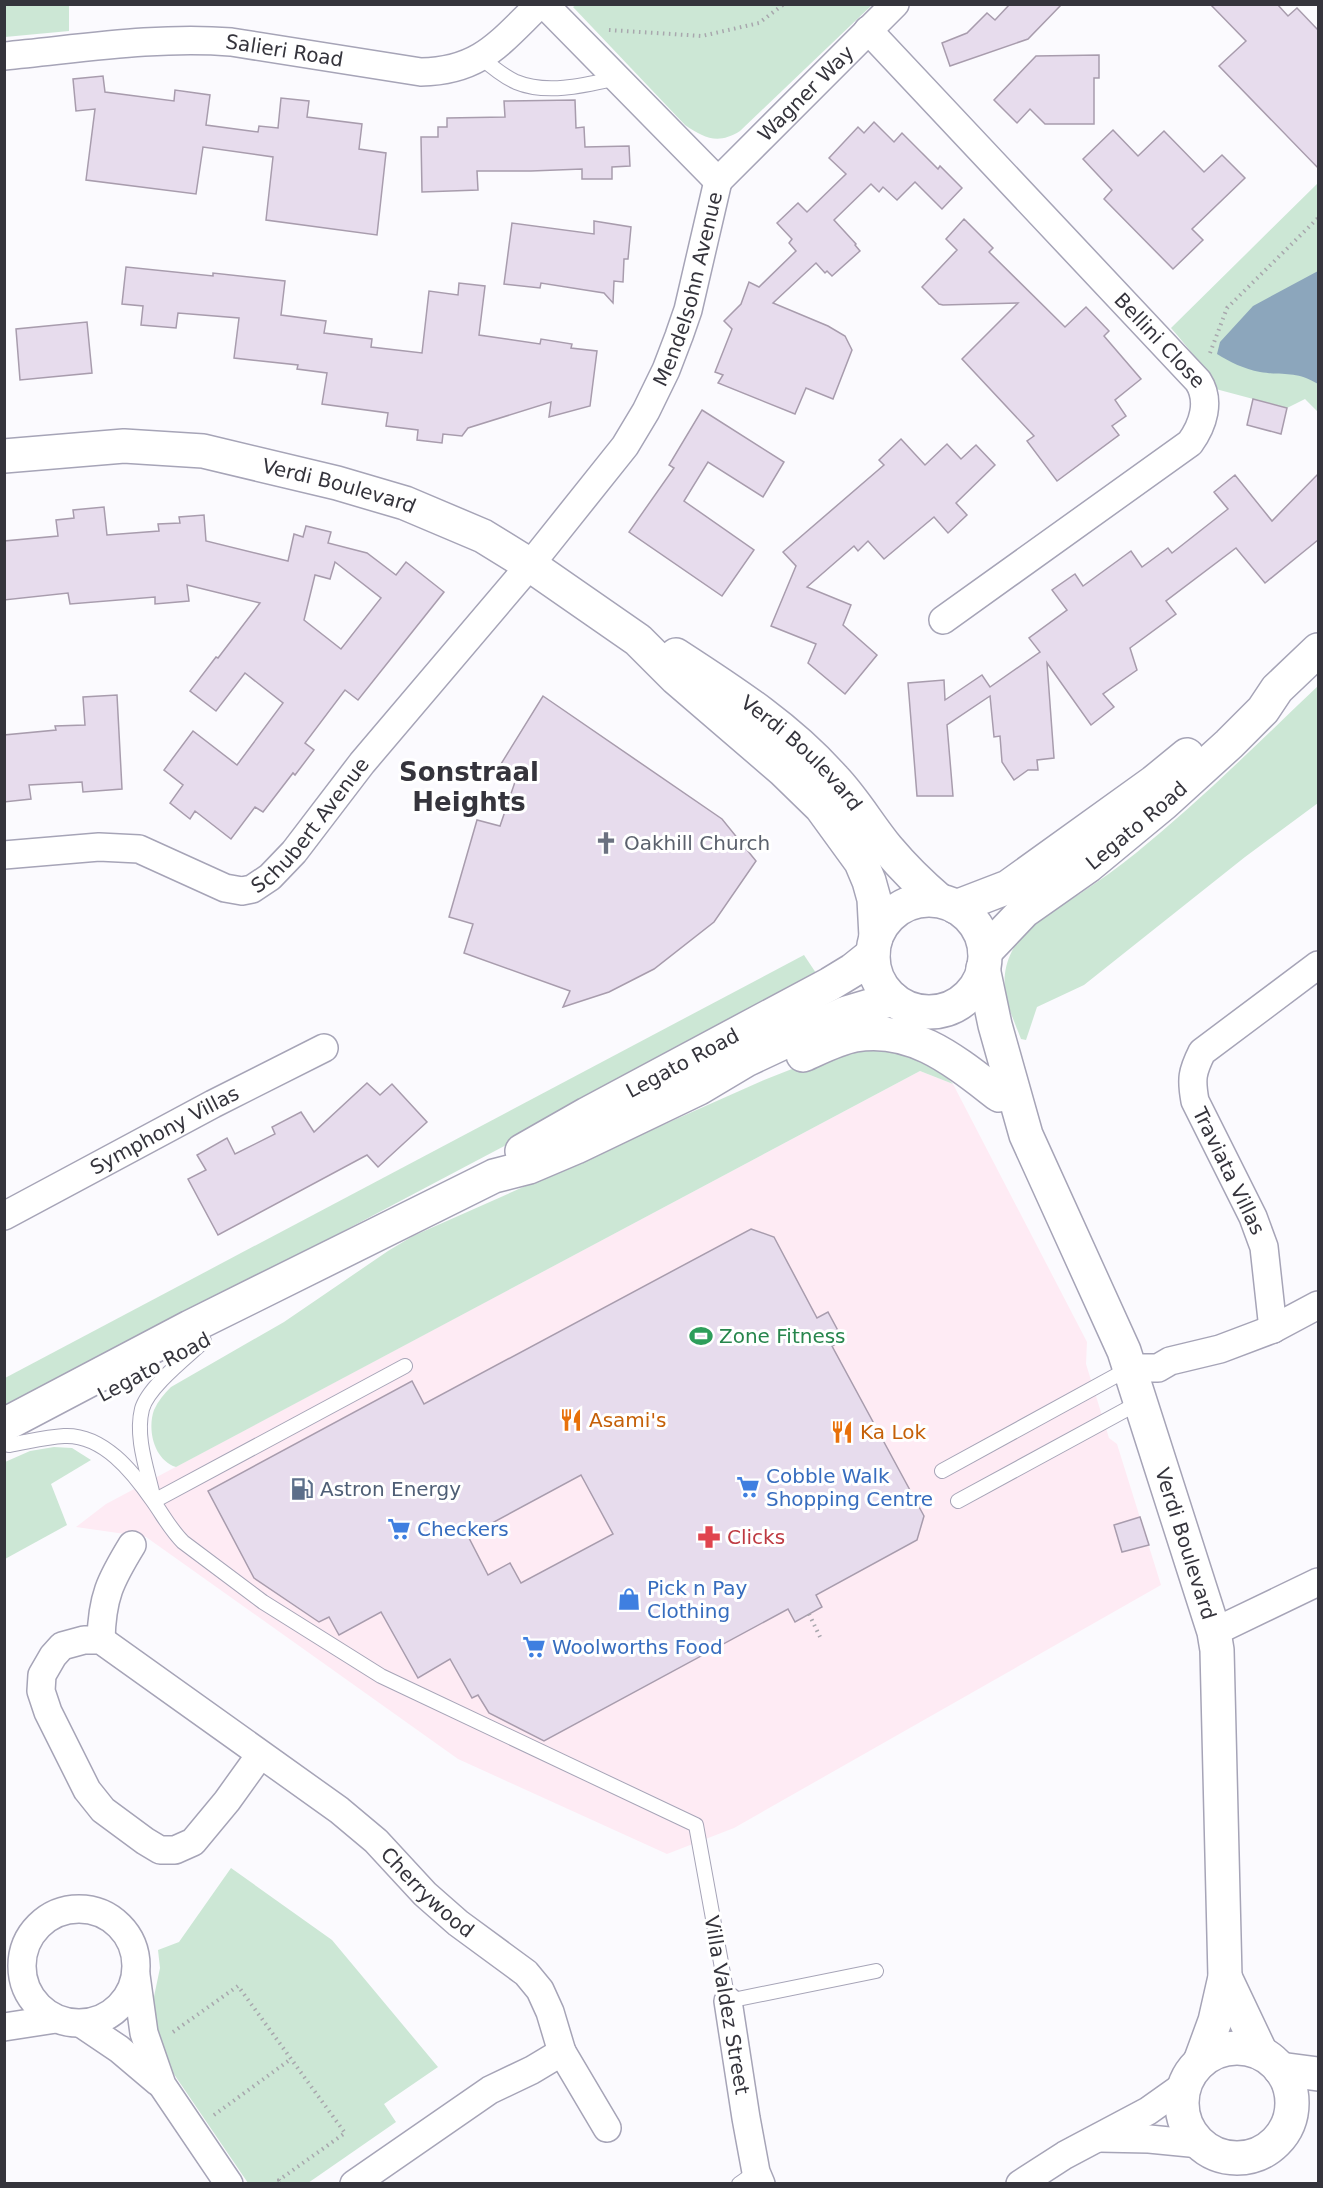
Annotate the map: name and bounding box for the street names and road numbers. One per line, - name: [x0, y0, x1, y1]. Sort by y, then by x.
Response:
- street label: Salieri Road: [224, 29, 345, 72]
- street label: Wagner Way: [753, 40, 859, 146]
- street label: Mendelsohn Avenue: [648, 189, 727, 390]
- street label: Bellini Close: [1109, 288, 1210, 393]
- street label: Verdi Boulevard: [260, 454, 420, 518]
- street label: Verdi Boulevard: [736, 690, 867, 815]
- street label: Schubert Avenue: [246, 753, 374, 898]
- street label: Legato Road: [1081, 776, 1192, 875]
- street label: Legato Road: [622, 1023, 743, 1103]
- street label: Symphony Villas: [86, 1081, 243, 1180]
- street label: Traviata Villas: [1187, 1103, 1270, 1238]
- street label: Legato Road: [93, 1327, 215, 1407]
- street label: Verdi Boulevard: [1150, 1465, 1221, 1623]
- street label: Cherrywood: [376, 1842, 479, 1943]
- street label: Villa Valdez Street: [699, 1914, 755, 2096]

